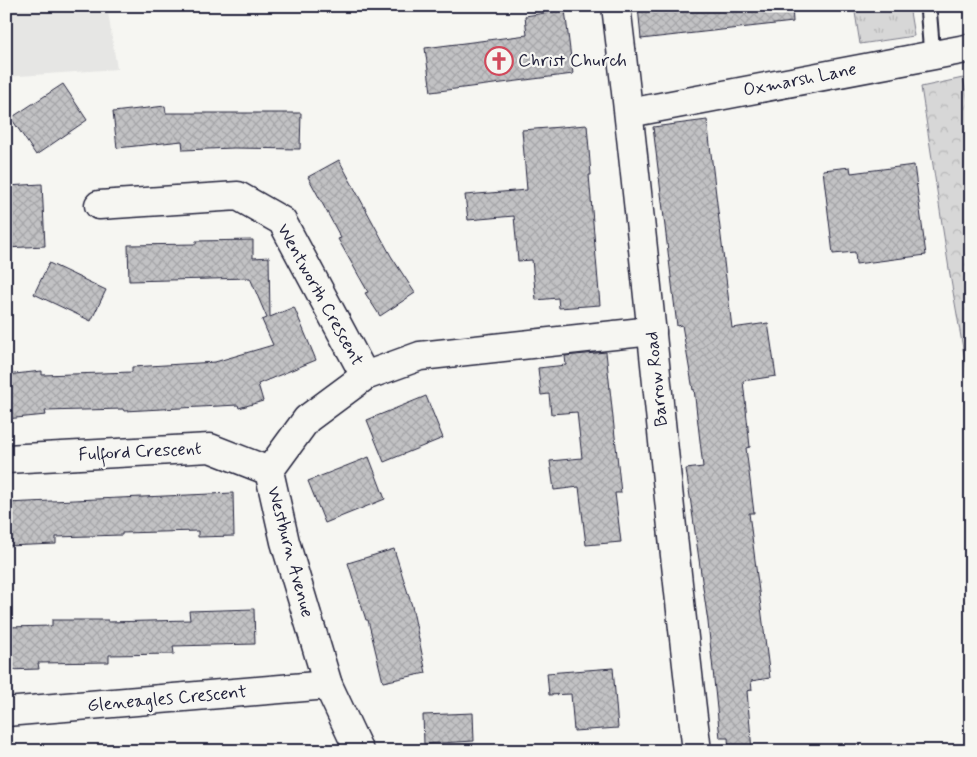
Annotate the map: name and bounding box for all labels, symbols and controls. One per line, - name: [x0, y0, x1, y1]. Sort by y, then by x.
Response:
- church icon: Christ Church: [484, 46, 514, 76]
- place label: Christ Church: [518, 49, 627, 73]
- street label: Oxmarsh Lane: [741, 57, 859, 103]
- street label: Wentworth Crescent: [271, 220, 369, 370]
- street label: Barrow Road: [640, 330, 674, 428]
- street label: Fulford Crescent: [78, 437, 202, 469]
- street label: Westburn Avenue: [261, 484, 319, 620]
- street label: Gleneagles Crescent: [86, 680, 248, 718]

